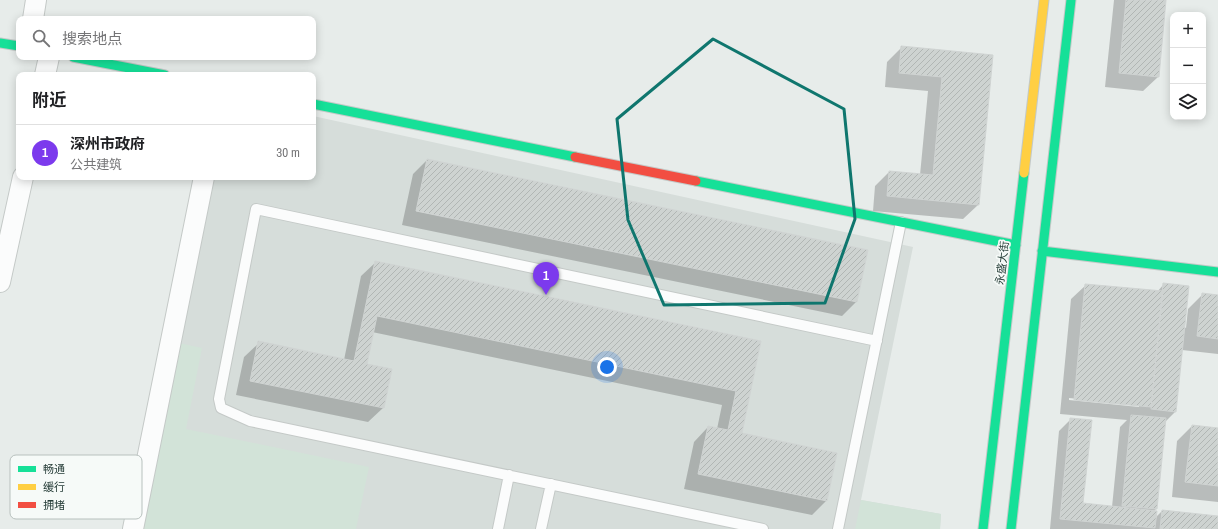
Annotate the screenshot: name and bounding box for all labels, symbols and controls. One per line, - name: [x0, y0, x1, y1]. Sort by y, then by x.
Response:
- map controls: [1170, 12, 1206, 120]
- button: +: [1170, 12, 1206, 48]
- search box: [16, 16, 316, 60]
- icon: search: [30, 27, 52, 49]
- text: 搜索地点: [62, 28, 122, 49]
- button: −: [1170, 48, 1206, 84]
- button: layers: [1170, 84, 1206, 120]
- text: 附近: [32, 88, 66, 111]
- text: 深州市政府: [70, 133, 145, 154]
- text: 1: [42, 144, 48, 161]
- text: 30 m: [276, 144, 300, 161]
- text: 公共建筑: [70, 156, 122, 173]
- street label: 永盛大街: [992, 240, 1012, 286]
- pin: 1: [533, 262, 559, 295]
- your location: [597, 357, 617, 377]
- legend: [10, 455, 142, 519]
- text: 畅通: [43, 462, 65, 476]
- text: 缓行: [43, 480, 65, 494]
- text: 拥堵: [43, 498, 65, 512]

